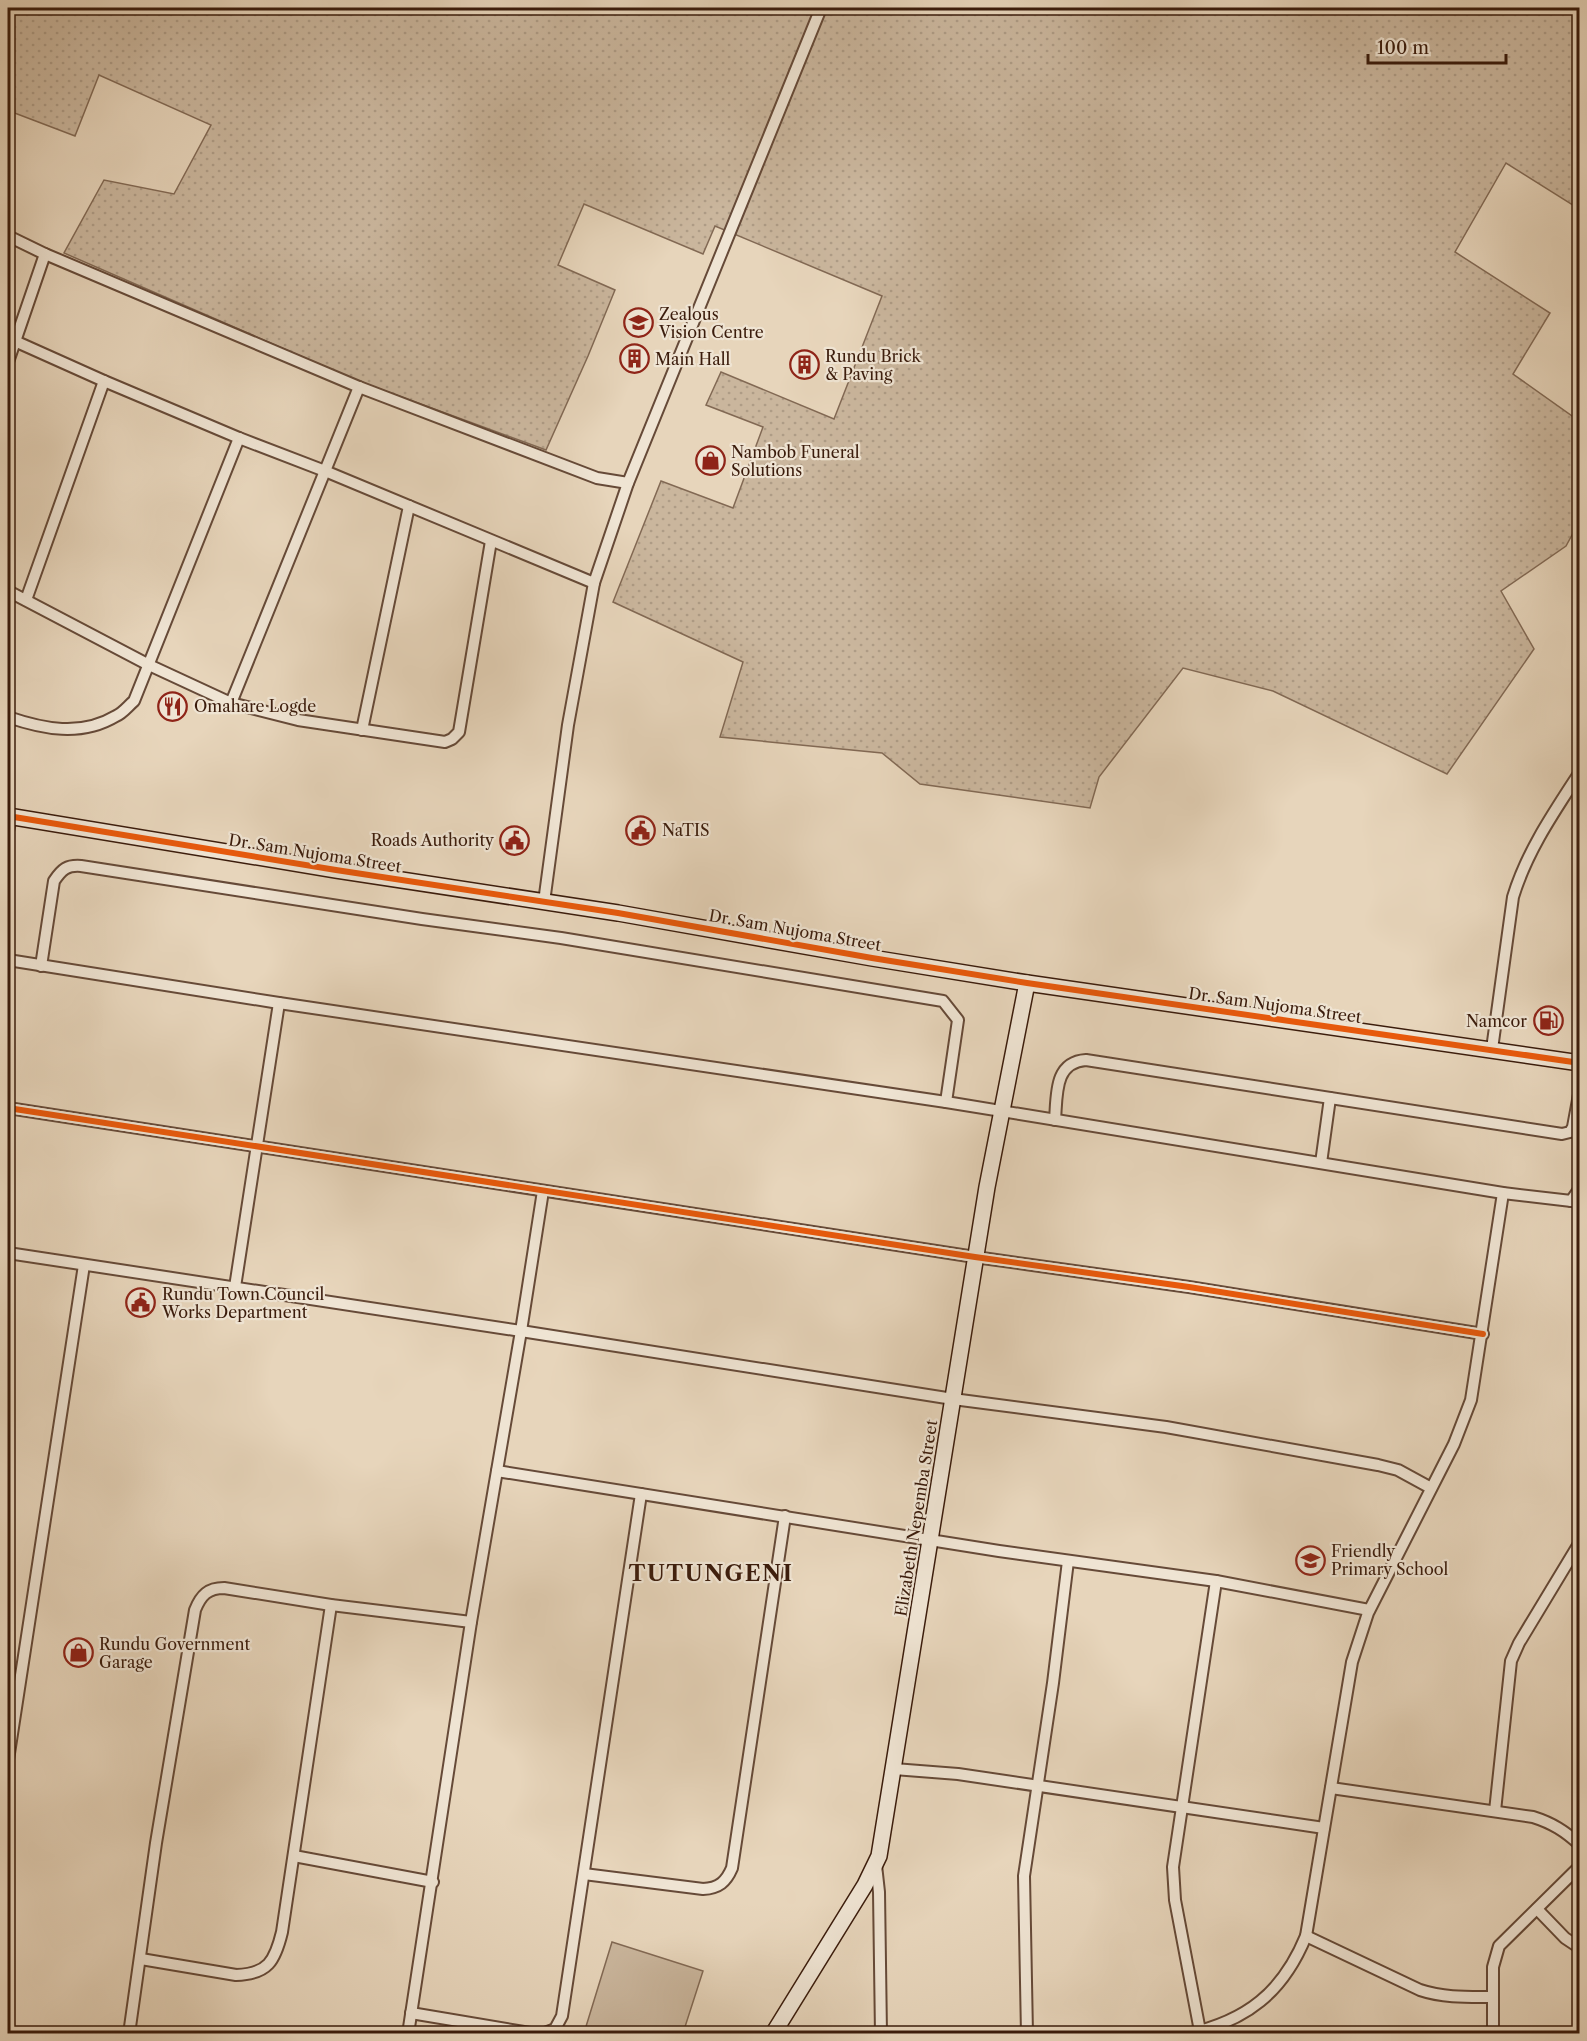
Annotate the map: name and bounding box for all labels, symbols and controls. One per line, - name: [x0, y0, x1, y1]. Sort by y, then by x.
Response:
- scale bar: [1368, 27, 1506, 65]
- text: 100 m: [1377, 37, 1429, 59]
- place label: Zealous Vision Centre: [658, 304, 764, 342]
- school or university icon: Zealous Vision Centre: [622, 307, 654, 339]
- building icon: Main Hall: [618, 343, 650, 375]
- place label: Rundu Brick & Paving: [825, 346, 922, 384]
- place label: Main Hall: [655, 349, 730, 369]
- building icon: Rundu Brick & Paving: [788, 349, 820, 381]
- place label: Nambob Funeral Solutions: [731, 442, 860, 480]
- shop icon: Nambob Funeral Solutions: [694, 445, 726, 477]
- restaurant icon: Omahare Logde: [157, 690, 189, 722]
- place label: Omahare Logde: [194, 696, 316, 716]
- public building icon: NaTIS: [625, 814, 657, 846]
- place label: NaTIS: [662, 820, 710, 840]
- public building icon: Roads Authority: [499, 824, 531, 856]
- street label: Dr. Sam Nujoma Street: [227, 829, 403, 877]
- place label: Roads Authority: [371, 830, 495, 850]
- street label: Dr. Sam Nujoma Street: [707, 905, 883, 955]
- street label: Dr. Sam Nujoma Street: [1187, 983, 1363, 1027]
- fuel station icon: Namcor: [1532, 1005, 1564, 1037]
- place label: Namcor: [1466, 1011, 1527, 1031]
- place label: Rundu Town Council Works Department: [161, 1284, 325, 1322]
- public building icon: Rundu Town Council Works Department: [125, 1287, 157, 1319]
- street label: Elizabeth Nepemba Street: [891, 1418, 941, 1618]
- place label: Friendly Primary School: [1331, 1541, 1449, 1579]
- school or university icon: Friendly Primary School: [1294, 1544, 1326, 1576]
- district label: TUTUNGENI: [629, 1560, 793, 1587]
- place label: Rundu Government Garage: [99, 1634, 250, 1672]
- shop icon: Rundu Government Garage: [62, 1637, 94, 1669]

